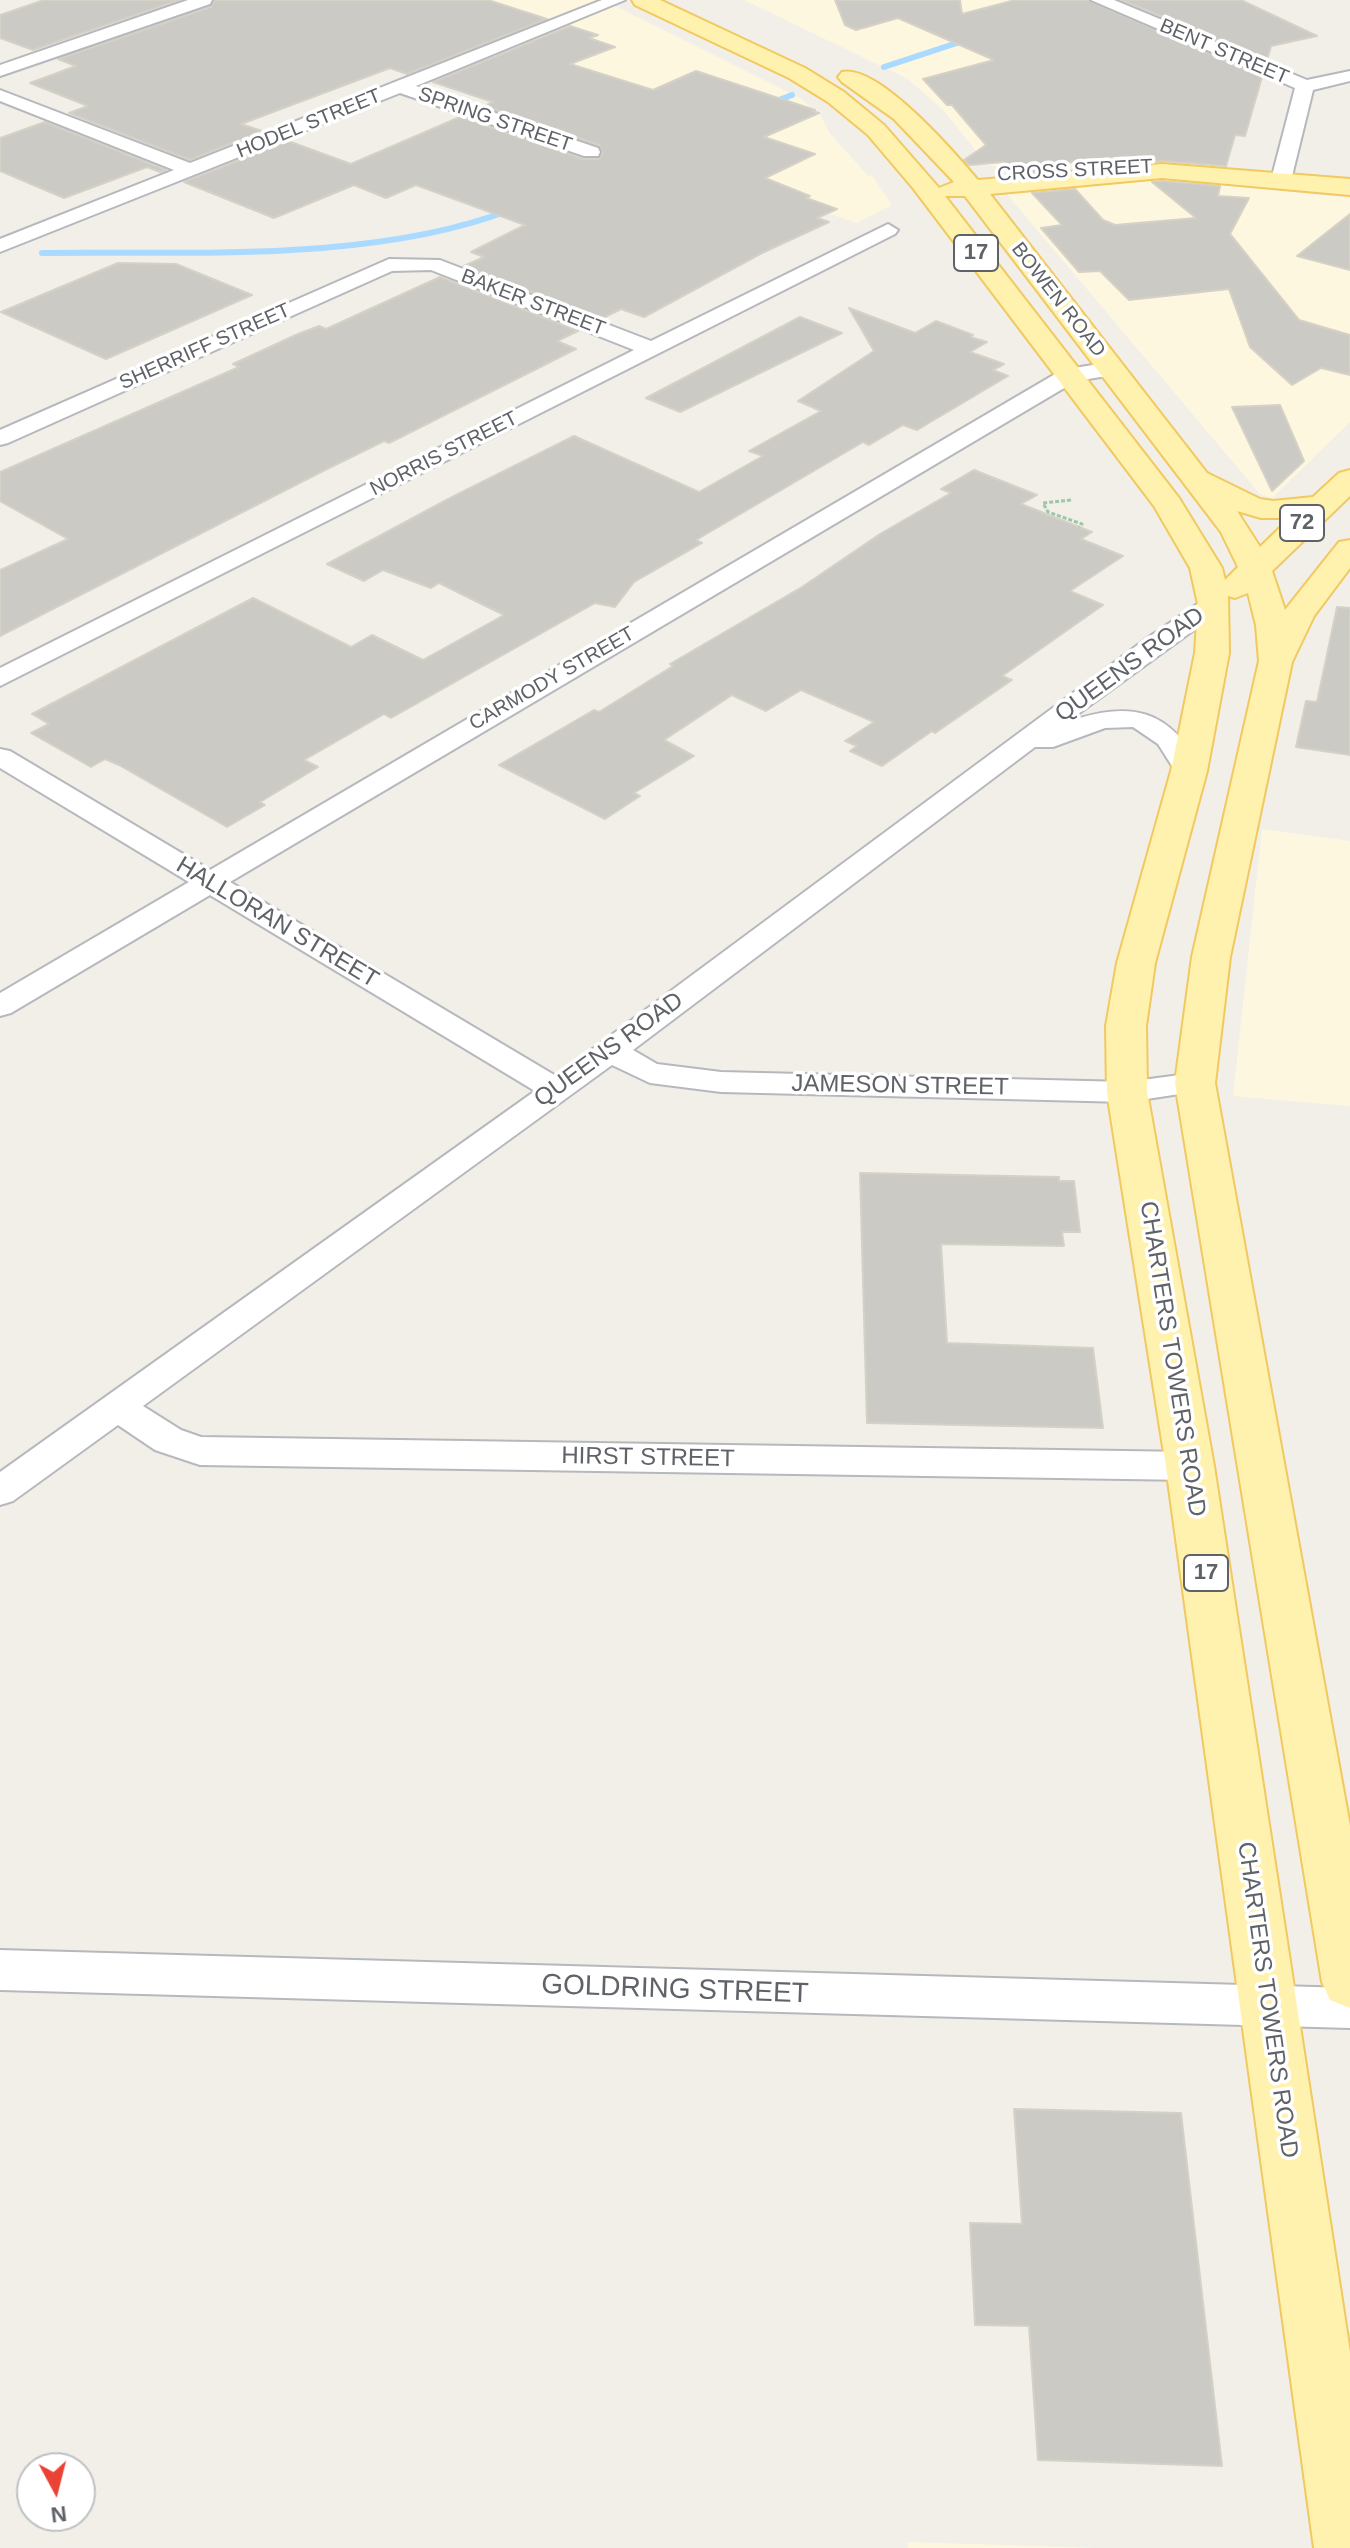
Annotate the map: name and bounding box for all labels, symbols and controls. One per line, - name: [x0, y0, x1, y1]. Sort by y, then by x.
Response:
- street label: BENT STREET: [1156, 14, 1292, 90]
- street label: SPRING STREET: [415, 82, 575, 158]
- street label: HODEL STREET: [233, 84, 385, 164]
- street label: CROSS STREET: [997, 155, 1153, 187]
- road number: 17: [954, 235, 998, 271]
- street label: BOWEN ROAD: [1006, 238, 1110, 362]
- street label: BAKER STREET: [458, 265, 608, 341]
- street label: SHERRIFF STREET: [116, 299, 294, 395]
- street label: NORRIS STREET: [366, 406, 522, 502]
- road number: 72: [1280, 505, 1324, 541]
- street label: QUEENS ROAD: [1050, 601, 1210, 729]
- street label: CARMODY STREET: [465, 622, 639, 736]
- street label: HALLORAN STREET: [171, 851, 383, 995]
- street label: QUEENS ROAD: [529, 986, 689, 1114]
- street label: JAMESON STREET: [791, 1070, 1009, 1102]
- street label: CHARTERS TOWERS ROAD: [1133, 1199, 1211, 1519]
- street label: HIRST STREET: [561, 1442, 735, 1474]
- road number: 17: [1184, 1555, 1228, 1591]
- street label: CHARTERS TOWERS ROAD: [1231, 1840, 1303, 2160]
- street label: GOLDRING STREET: [541, 1969, 809, 2011]
- north arrow: [16, 2452, 96, 2532]
- text: N: [49, 2501, 68, 2528]

